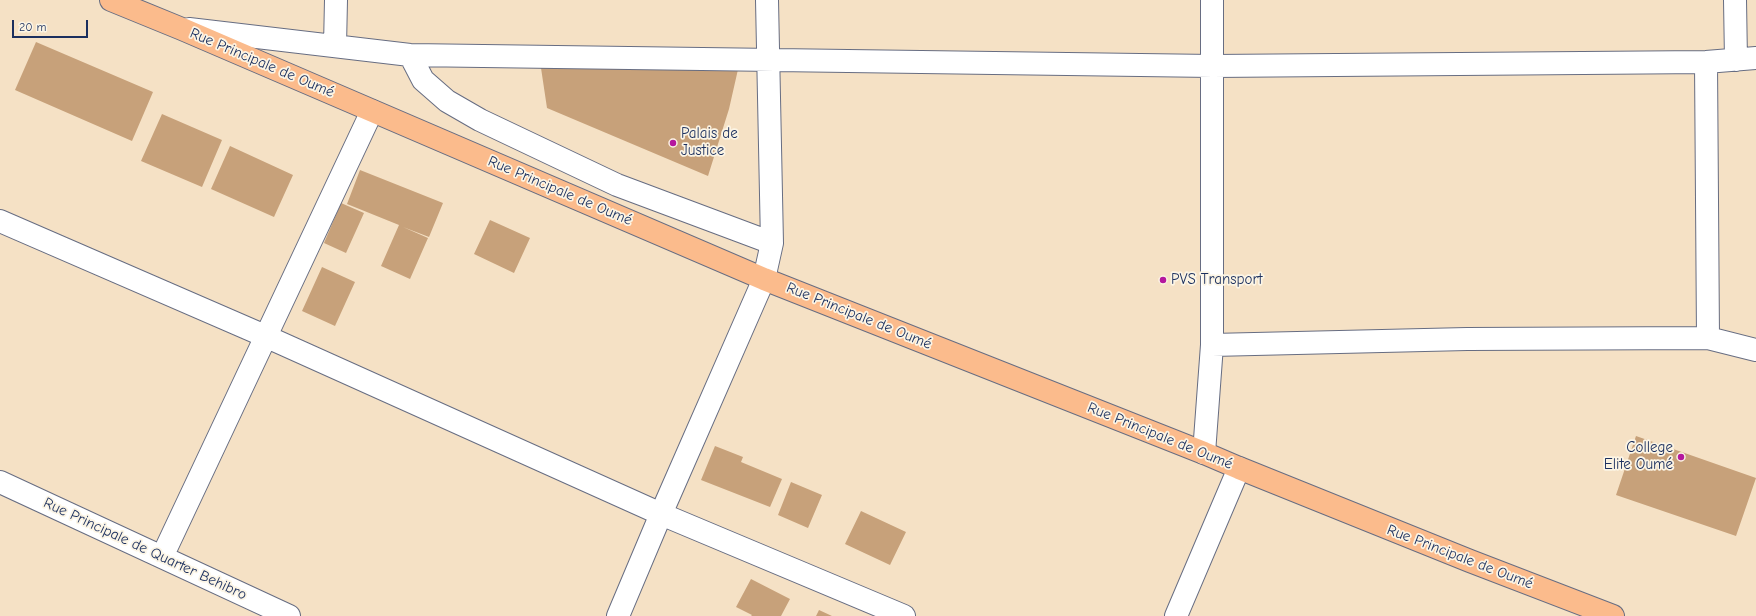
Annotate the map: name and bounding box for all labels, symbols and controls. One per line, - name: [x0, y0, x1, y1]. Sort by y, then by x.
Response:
- scale bar: [14, 12, 90, 38]
- text: 20 m: [19, 20, 47, 34]
- street label: Rue Principale de Oumé: [187, 24, 337, 102]
- place label: Palais de Justice: [681, 125, 738, 160]
- marker: Palais de Justice: [668, 138, 678, 148]
- street label: Rue Principale de Oumé: [485, 152, 635, 230]
- place label: PVS Transport: [1171, 271, 1263, 289]
- marker: PVS Transport: [1158, 275, 1168, 285]
- street label: Rue Principale de Oumé: [784, 279, 934, 353]
- street label: Rue Principale de Oumé: [1085, 399, 1235, 473]
- place label: College Elite Oumé: [1604, 439, 1673, 474]
- marker: College Elite Oumé: [1676, 452, 1686, 462]
- street label: Rue Principale de Quarter Behibro: [41, 494, 249, 604]
- street label: Rue Principale de Oumé: [1384, 521, 1536, 593]

